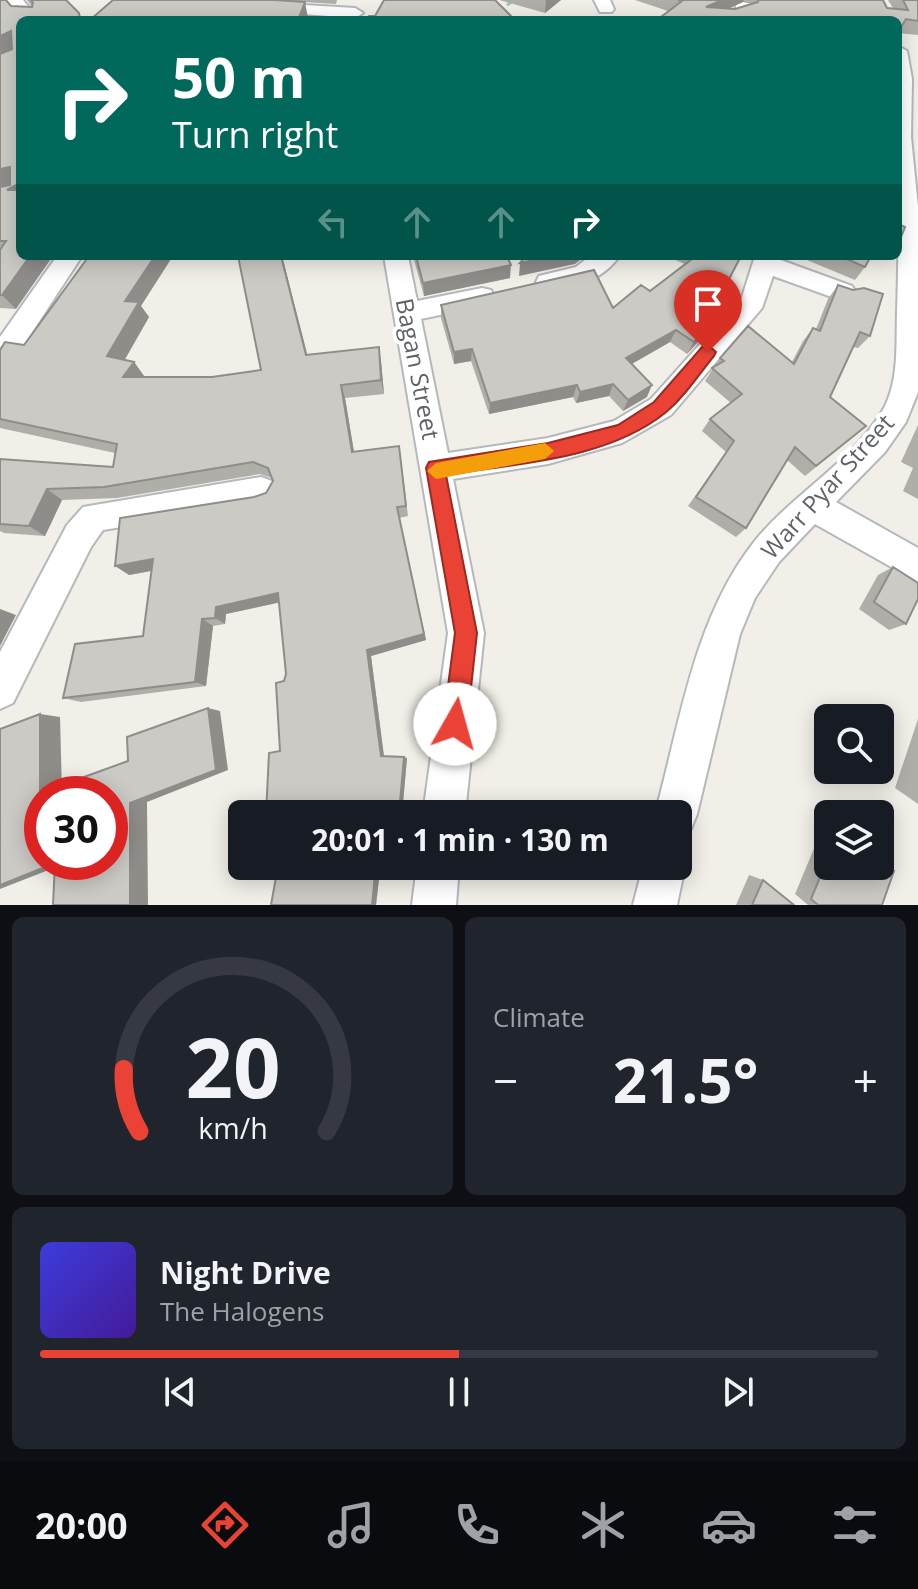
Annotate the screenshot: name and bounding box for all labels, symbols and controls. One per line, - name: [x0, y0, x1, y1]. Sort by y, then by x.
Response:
- text: 50 m: [172, 38, 306, 114]
- icon: right: [40, 48, 144, 152]
- text: Turn right: [172, 110, 338, 159]
- icon: left: [311, 200, 355, 244]
- icon: ahead: [395, 200, 439, 244]
- icon: ahead: [479, 200, 523, 244]
- icon: right: [563, 200, 607, 244]
- pin: [674, 270, 742, 352]
- icon: arrive: [686, 282, 730, 326]
- street label: Bagan Street: [389, 295, 448, 442]
- street label: Warr Pyar Street: [753, 407, 901, 565]
- position arrow: [413, 682, 497, 766]
- map controls: [814, 704, 894, 880]
- button: search: [814, 704, 894, 784]
- speed limit sign: 30: [24, 776, 128, 880]
- button: layers: [814, 800, 894, 880]
- text: 20:01 · 1 min · 130 m: [311, 819, 609, 860]
- text: Climate: [493, 999, 585, 1035]
- text: 20: [185, 1009, 280, 1122]
- text: 21.5°: [613, 1039, 758, 1121]
- text: −: [493, 1050, 518, 1110]
- text: +: [853, 1050, 878, 1110]
- text: km/h: [198, 1108, 267, 1147]
- text: Night Drive: [160, 1252, 331, 1293]
- text: The Halogens: [160, 1293, 325, 1329]
- icon: previous: [158, 1370, 202, 1414]
- icon: pause: [437, 1370, 481, 1414]
- icon: next: [716, 1370, 760, 1414]
- icon: directions: [197, 1497, 253, 1553]
- icon: music: [323, 1497, 379, 1553]
- icon: phone: [449, 1497, 505, 1553]
- icon: climate: [575, 1497, 631, 1553]
- icon: car: [701, 1497, 757, 1553]
- icon: filters: [827, 1497, 883, 1553]
- text: 20:00: [35, 1501, 128, 1550]

